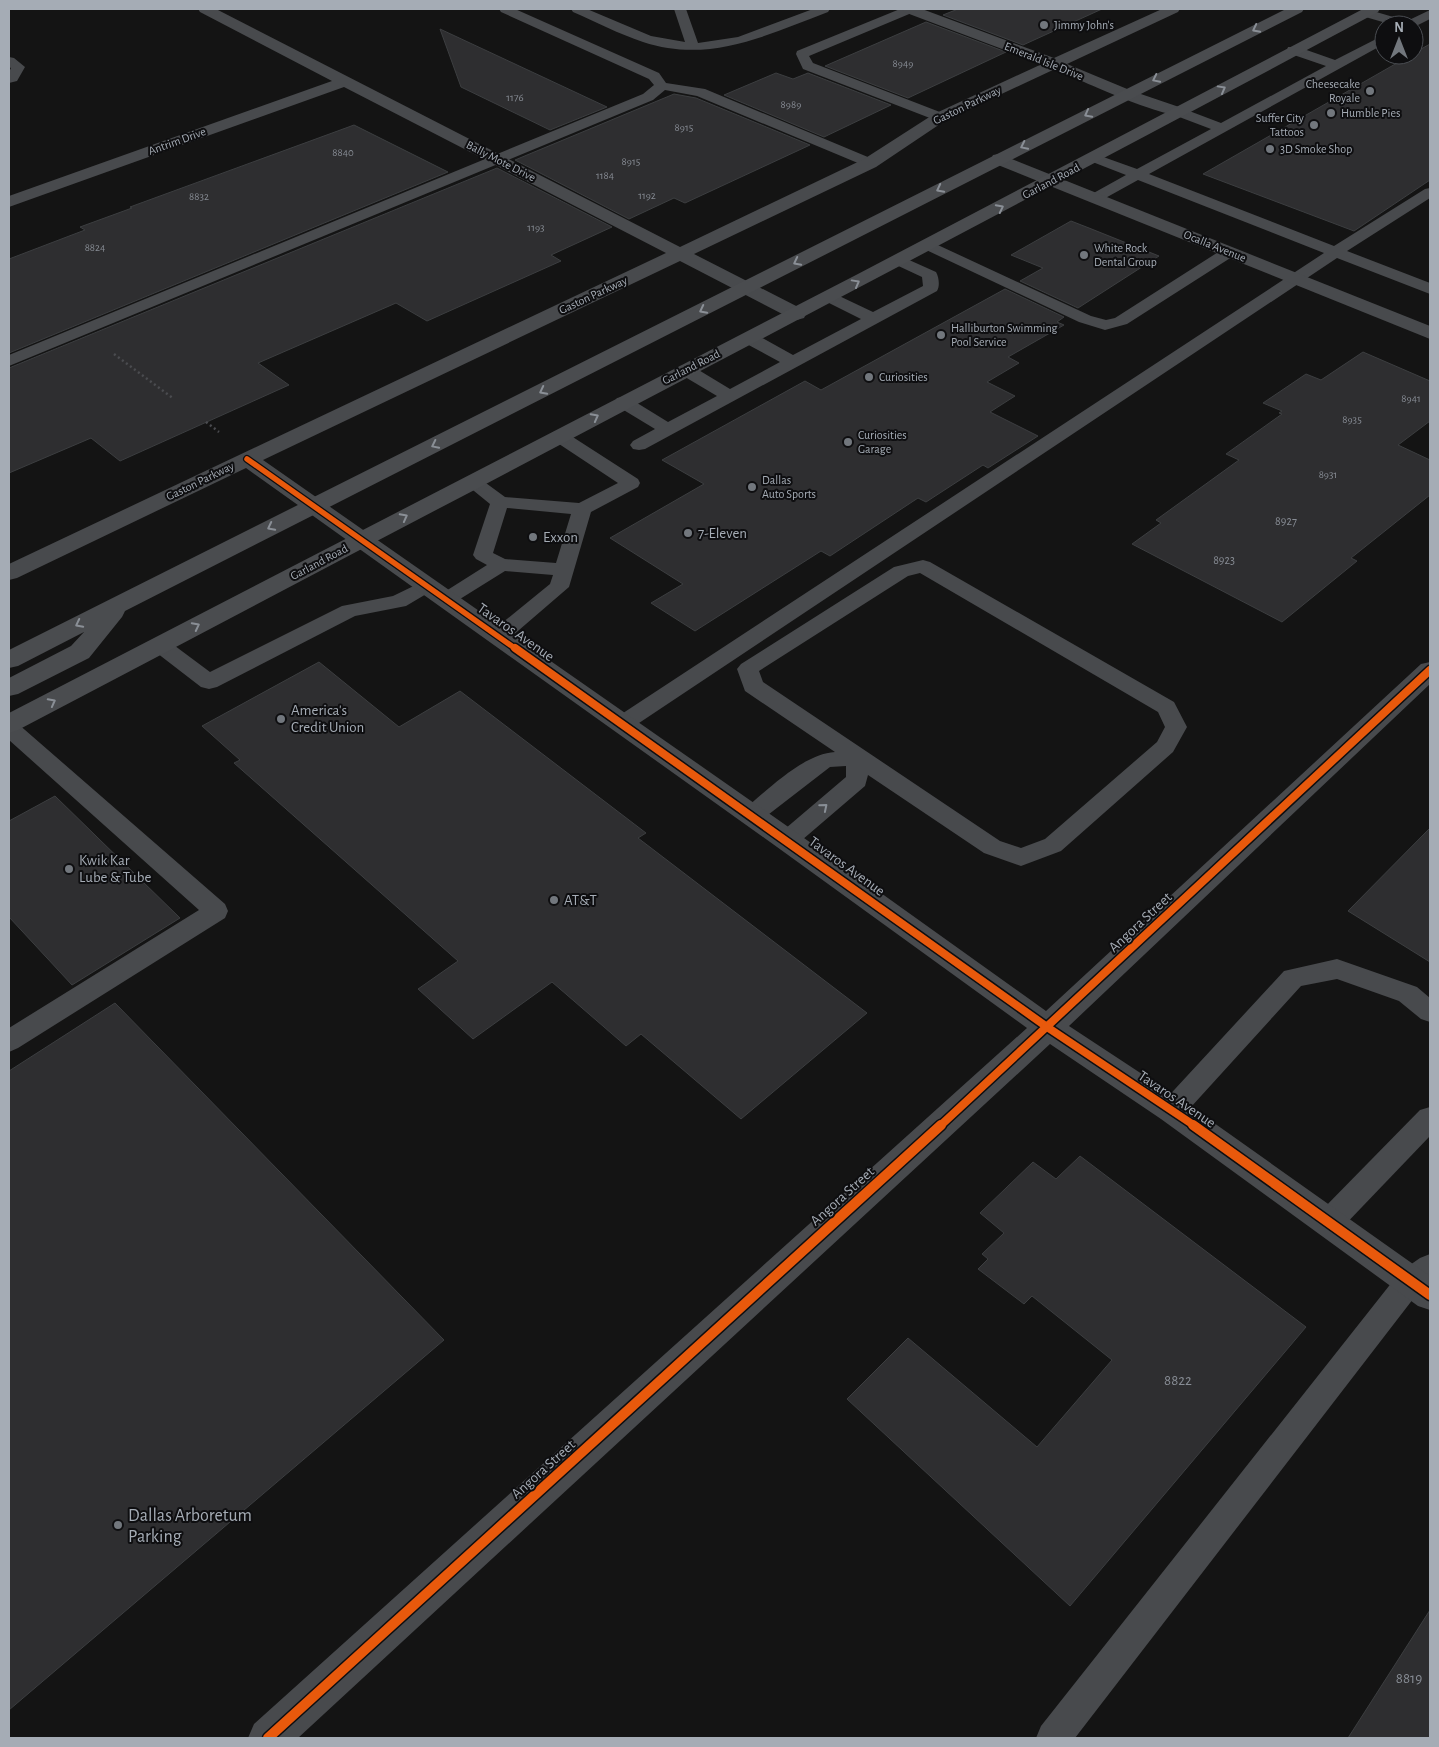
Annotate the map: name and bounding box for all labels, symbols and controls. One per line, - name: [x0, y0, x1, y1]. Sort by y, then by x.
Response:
- north arrow: [1374, 15, 1424, 65]
- marker: Jimmy John's: [1038, 19, 1050, 31]
- place label: Jimmy John's: [1054, 19, 1114, 32]
- text: N: [1394, 21, 1404, 35]
- one-way arrow: [1252, 23, 1261, 33]
- street label: Emerald Isle Drive: [1003, 40, 1085, 82]
- house number: 8949: [893, 58, 913, 69]
- one-way arrow: [1152, 73, 1161, 83]
- place label: Cheesecake Royale: [1306, 78, 1360, 105]
- street label: Gaston Parkway: [931, 83, 1003, 127]
- one-way arrow: [1217, 85, 1226, 95]
- marker: Cheesecake Royale: [1364, 85, 1376, 97]
- house number: 1176: [506, 92, 524, 103]
- house number: 8989: [781, 99, 801, 110]
- marker: Humble Pies: [1325, 107, 1337, 119]
- place label: Humble Pies: [1341, 107, 1400, 119]
- one-way arrow: [1084, 108, 1093, 118]
- place label: Suffer City Tattoos: [1256, 112, 1304, 138]
- marker: Suffer City Tattoos: [1308, 119, 1320, 131]
- house number: 8915: [675, 122, 694, 133]
- street label: Antrim Drive: [147, 125, 207, 157]
- street label: Bally Mote Drive: [464, 138, 538, 185]
- one-way arrow: [1021, 140, 1030, 150]
- marker: 3D Smoke Shop: [1264, 143, 1276, 155]
- place label: 3D Smoke Shop: [1280, 143, 1352, 155]
- house number: 8840: [332, 147, 354, 158]
- house number: 8915: [622, 156, 641, 167]
- street label: Garland Road: [1020, 161, 1082, 201]
- house number: 1184: [596, 170, 614, 181]
- one-way arrow: [937, 183, 946, 193]
- house number: 1192: [638, 190, 656, 201]
- house number: 8832: [189, 191, 209, 202]
- one-way arrow: [994, 204, 1003, 214]
- house number: 1193: [527, 222, 545, 233]
- street label: Ocalla Avenue: [1182, 228, 1248, 264]
- house number: 8824: [85, 242, 105, 253]
- place label: White Rock Dental Group: [1094, 242, 1157, 268]
- marker: White Rock Dental Group: [1078, 249, 1090, 261]
- one-way arrow: [793, 256, 802, 266]
- street label: Gaston Parkway: [557, 274, 629, 317]
- one-way arrow: [850, 279, 859, 289]
- one-way arrow: [699, 303, 708, 314]
- place label: Halliburton Swimming Pool Service: [951, 322, 1058, 348]
- marker: Halliburton Swimming Pool Service: [935, 329, 947, 341]
- street label: Garland Road: [660, 347, 722, 387]
- marker: Curiosities: [863, 371, 875, 383]
- place label: Curiosities: [879, 371, 928, 383]
- one-way arrow: [539, 385, 548, 395]
- house number: 8941: [1401, 393, 1421, 404]
- one-way arrow: [589, 414, 598, 424]
- house number: 8935: [1342, 414, 1362, 425]
- place label: Curiosities Garage: [858, 429, 907, 455]
- marker: Curiosities Garage: [842, 436, 854, 448]
- one-way arrow: [432, 439, 441, 449]
- street label: Gaston Parkway: [164, 459, 236, 503]
- house number: 8931: [1319, 469, 1337, 480]
- place label: Dallas Auto Sports: [762, 474, 816, 500]
- marker: Dallas Auto Sports: [746, 481, 758, 493]
- one-way arrow: [399, 513, 408, 523]
- house number: 8927: [1275, 515, 1297, 527]
- one-way arrow: [267, 521, 276, 531]
- place label: 7-Eleven: [698, 526, 747, 541]
- marker: 7-Eleven: [682, 527, 694, 539]
- place label: Exxon: [543, 530, 578, 545]
- marker: Exxon: [527, 531, 539, 543]
- street label: Garland Road: [288, 542, 350, 582]
- house number: 8923: [1213, 554, 1235, 566]
- street label: Tavaros Avenue: [475, 600, 557, 664]
- one-way arrow: [75, 618, 84, 628]
- one-way arrow: [191, 622, 200, 632]
- one-way arrow: [47, 698, 56, 708]
- place label: America's Credit Union: [291, 703, 364, 735]
- marker: America's Credit Union: [275, 713, 287, 725]
- one-way arrow: [818, 804, 827, 813]
- street label: Tavaros Avenue: [806, 834, 888, 899]
- place label: Kwik Kar Lube & Tube: [79, 853, 151, 885]
- marker: Kwik Kar Lube & Tube: [63, 863, 75, 875]
- street label: Angora Street: [1106, 889, 1175, 955]
- place label: AT&T: [564, 893, 598, 908]
- marker: AT&T: [548, 894, 560, 906]
- street label: Tavaros Avenue: [1135, 1068, 1218, 1131]
- street label: Angora Street: [808, 1164, 877, 1229]
- house number: 8822: [1164, 1373, 1192, 1388]
- street label: Angora Street: [509, 1437, 578, 1502]
- place label: Dallas Arboretum Parking: [128, 1507, 252, 1546]
- marker: Dallas Arboretum Parking: [112, 1519, 124, 1531]
- house number: 8819: [1396, 1671, 1422, 1686]

